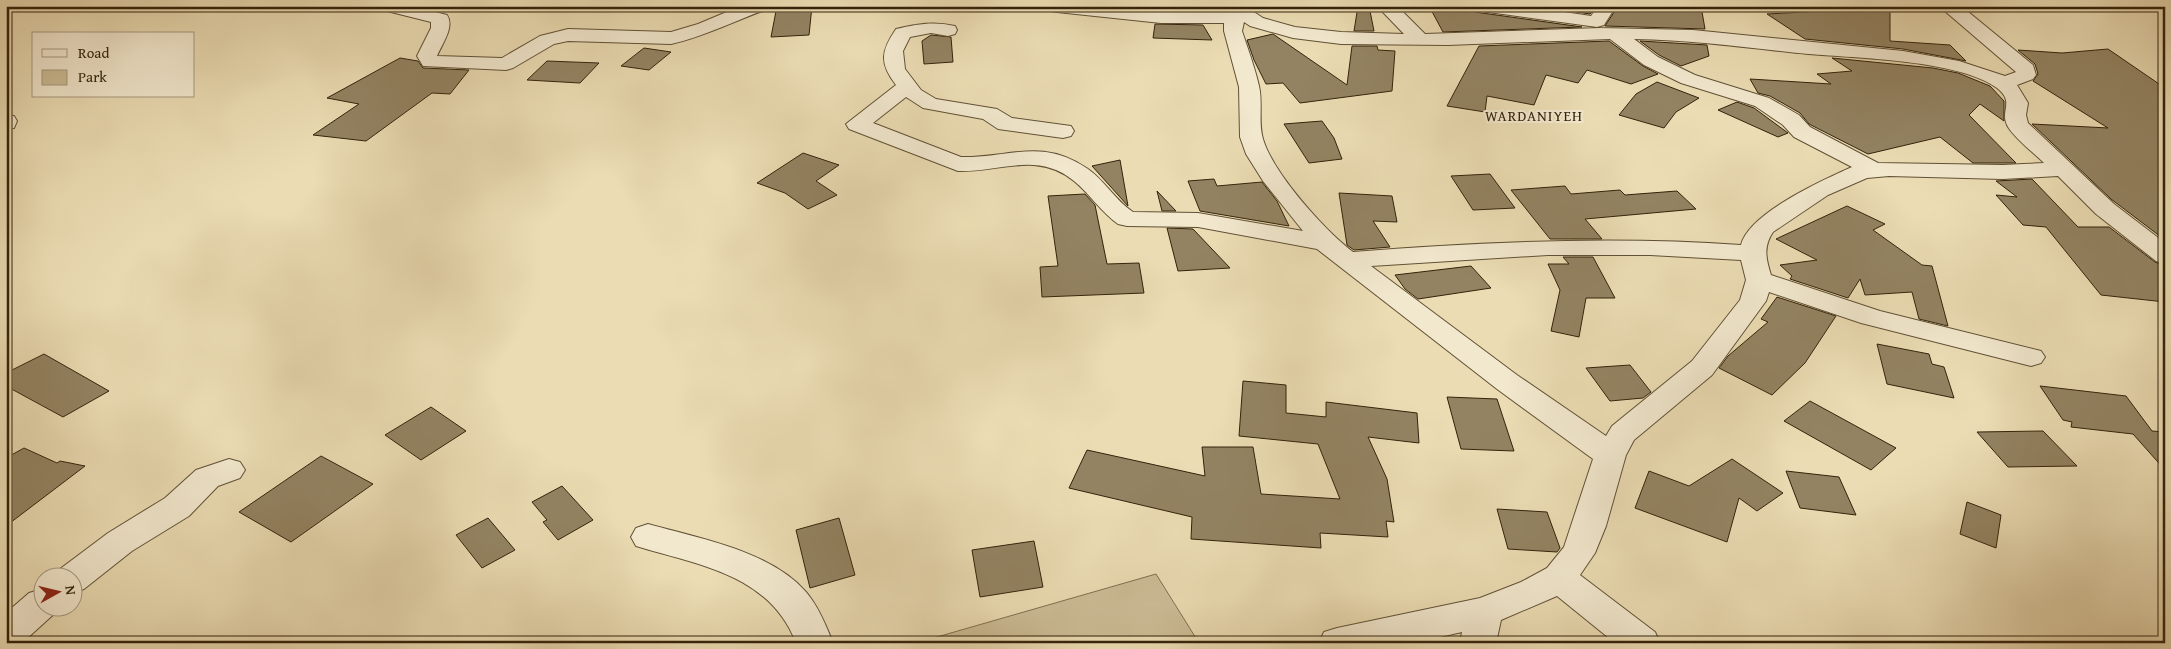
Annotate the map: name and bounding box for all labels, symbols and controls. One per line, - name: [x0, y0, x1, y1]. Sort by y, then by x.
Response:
- legend: [32, 32, 195, 98]
- text: Road: [78, 42, 109, 63]
- text: Park: [78, 66, 107, 87]
- district label: WARDANIYEH: [1485, 105, 1583, 126]
- north arrow: [32, 566, 82, 616]
- text: N: [60, 584, 82, 597]

